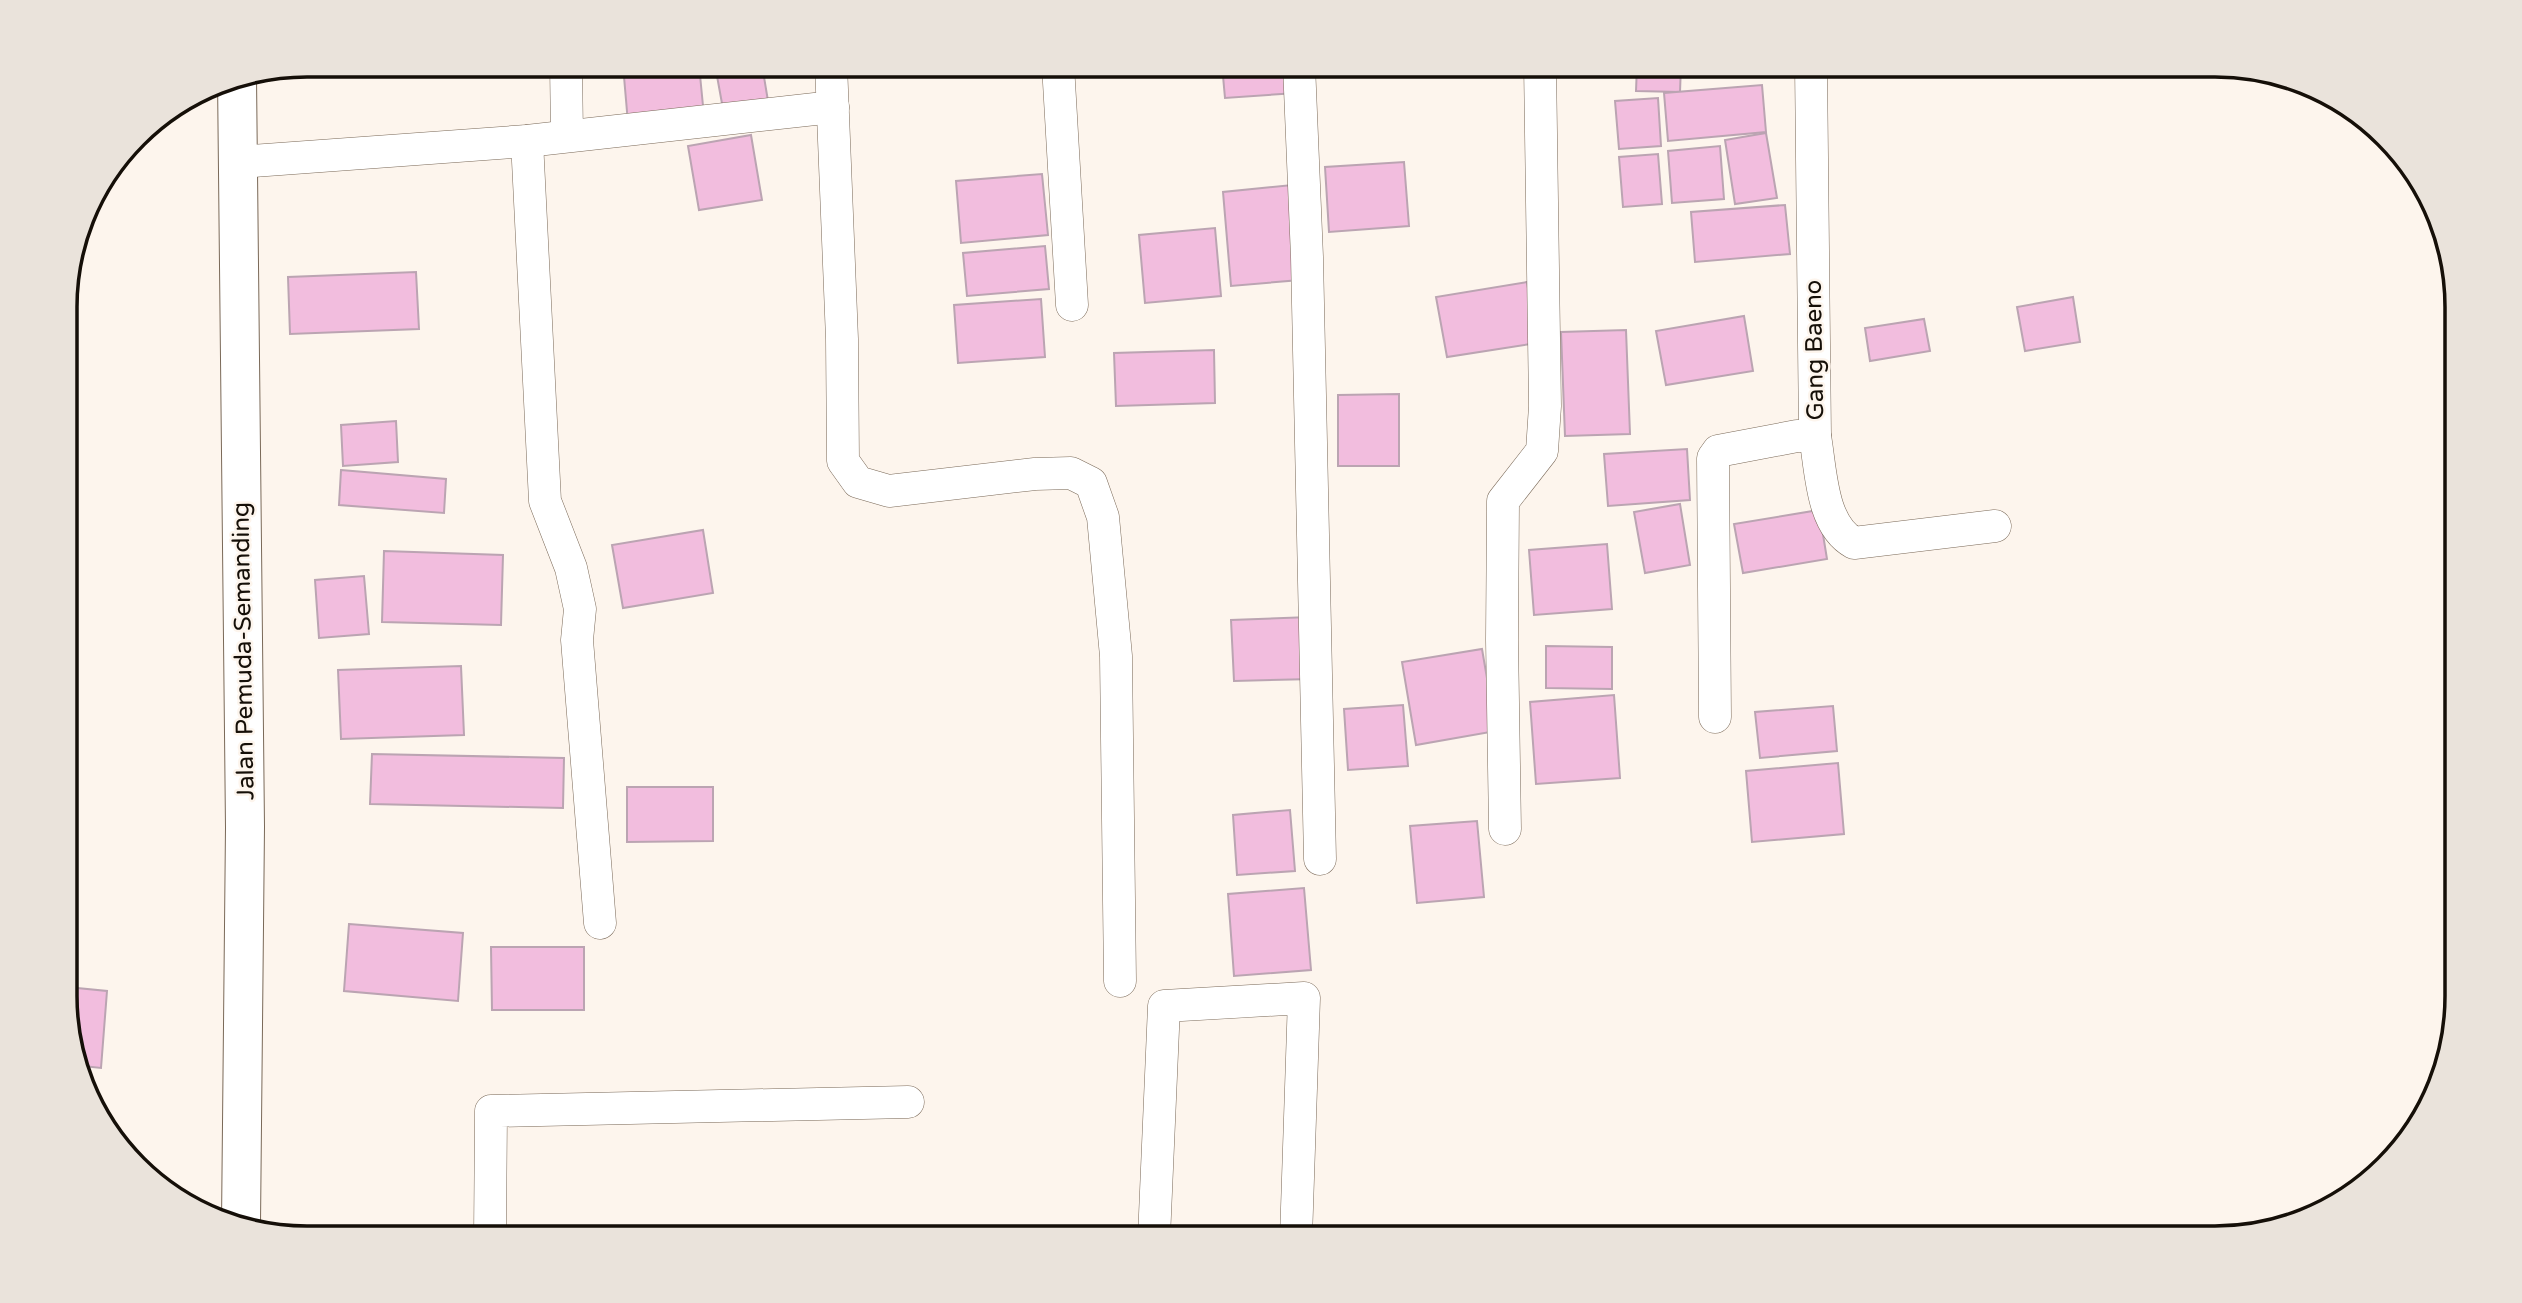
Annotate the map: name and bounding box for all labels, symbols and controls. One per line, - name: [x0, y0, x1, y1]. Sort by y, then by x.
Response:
- street label: Gang Baeno: [1799, 279, 1830, 421]
- street label: Jalan Pemuda-Semanding: [226, 502, 261, 800]

